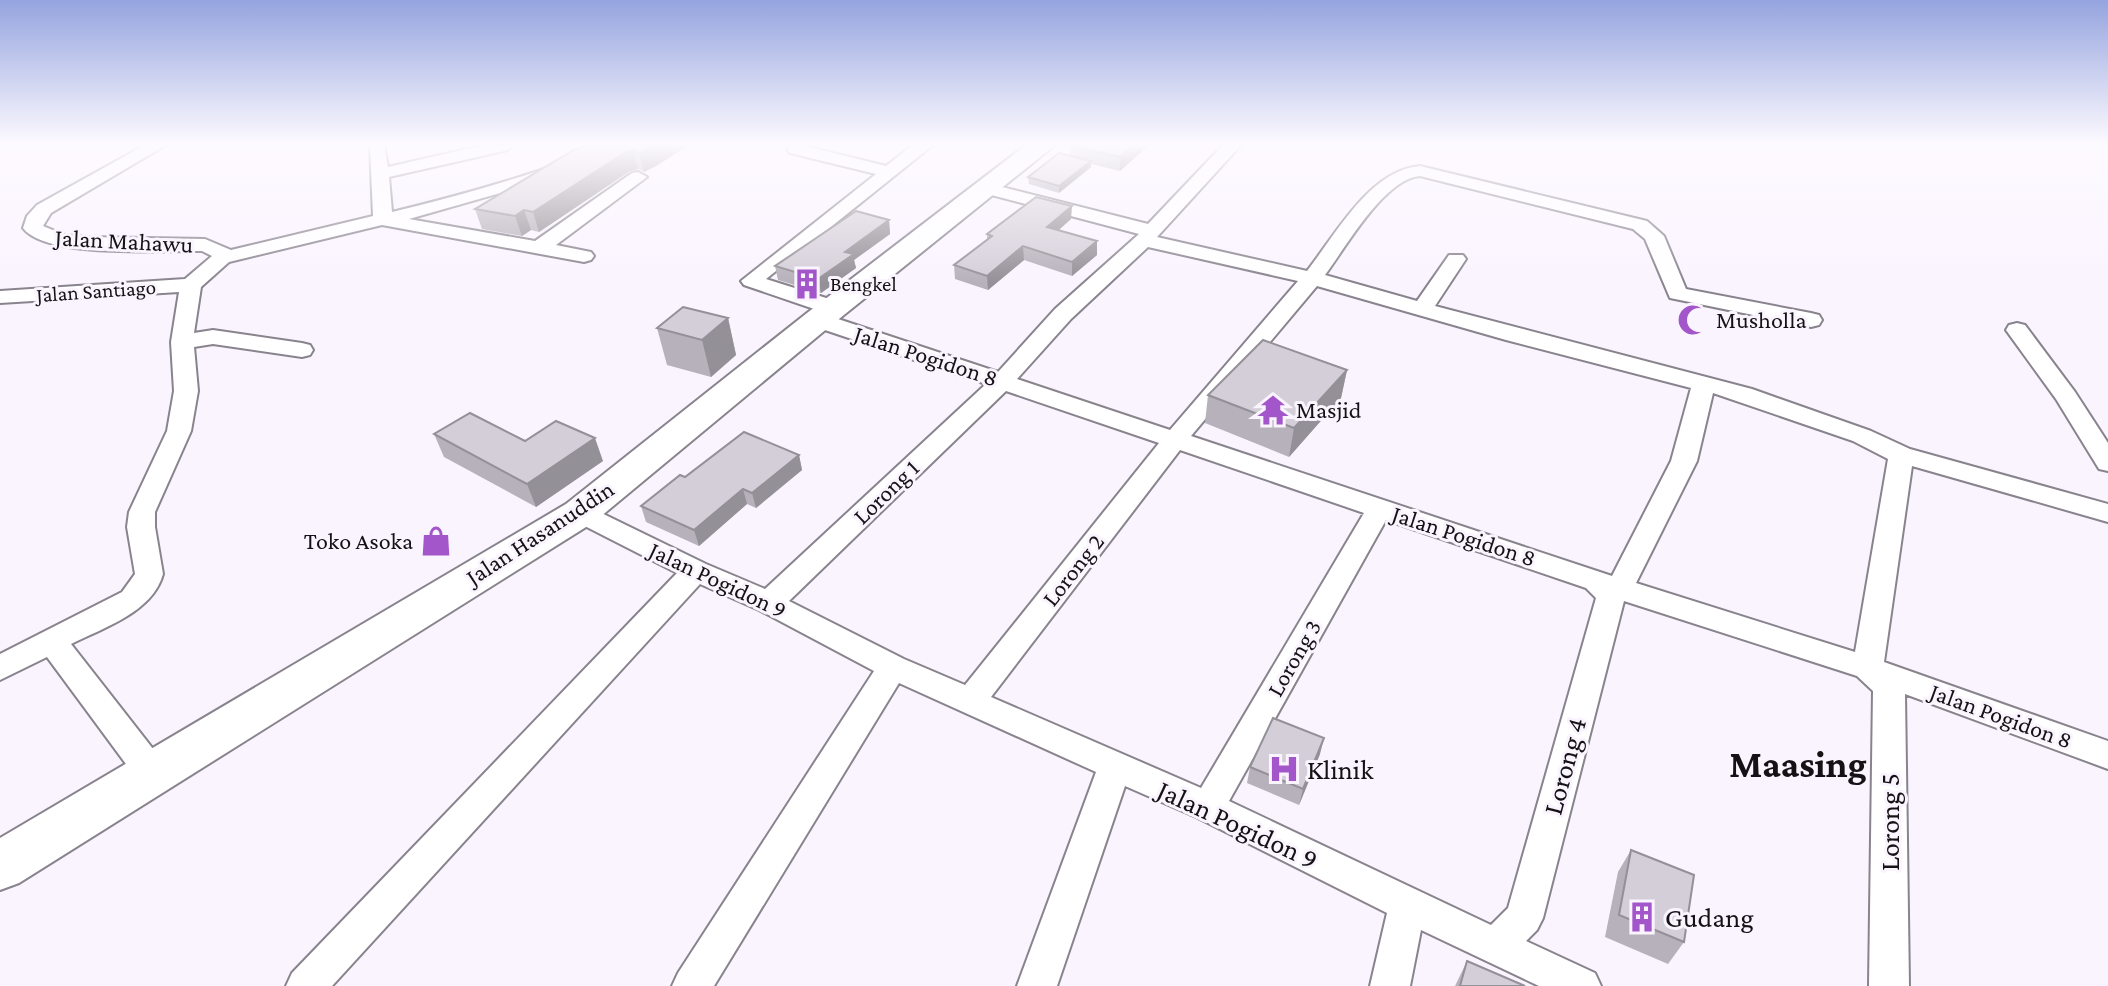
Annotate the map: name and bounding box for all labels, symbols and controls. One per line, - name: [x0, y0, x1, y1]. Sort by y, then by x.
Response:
- street label: Jalan Mahawu: [52, 223, 194, 258]
- building icon: Bengkel: [790, 267, 824, 301]
- place label: Bengkel: [830, 272, 897, 296]
- street label: Jalan Santiago: [33, 275, 157, 307]
- mosque icon: Musholla: [1676, 303, 1710, 337]
- place label: Musholla: [1716, 306, 1807, 333]
- street label: Jalan Pogidon 8: [849, 319, 1001, 391]
- temple icon: Masjid: [1256, 393, 1290, 427]
- place label: Masjid: [1296, 396, 1362, 423]
- street label: Lorong 1: [847, 454, 924, 529]
- street label: Jalan Hasanuddin: [459, 475, 619, 591]
- street label: Jalan Pogidon 8: [1387, 499, 1539, 571]
- shop icon: Toko Asoka: [419, 524, 453, 558]
- place label: Toko Asoka: [304, 527, 413, 554]
- street label: Lorong 2: [1036, 528, 1109, 611]
- street label: Jalan Pogidon 9: [643, 535, 791, 623]
- street label: Lorong 3: [1261, 615, 1326, 701]
- street label: Jalan Pogidon 8: [1925, 677, 2076, 754]
- street label: Lorong 4: [1537, 714, 1592, 818]
- district label: Maasing: [1729, 743, 1867, 785]
- hospital icon: Klinik: [1267, 752, 1301, 786]
- place label: Klinik: [1307, 754, 1374, 785]
- street label: Jalan Pogidon 9: [1150, 773, 1323, 875]
- street label: Lorong 5: [1874, 773, 1905, 871]
- building icon: Gudang: [1625, 900, 1659, 934]
- place label: Gudang: [1665, 902, 1754, 933]

